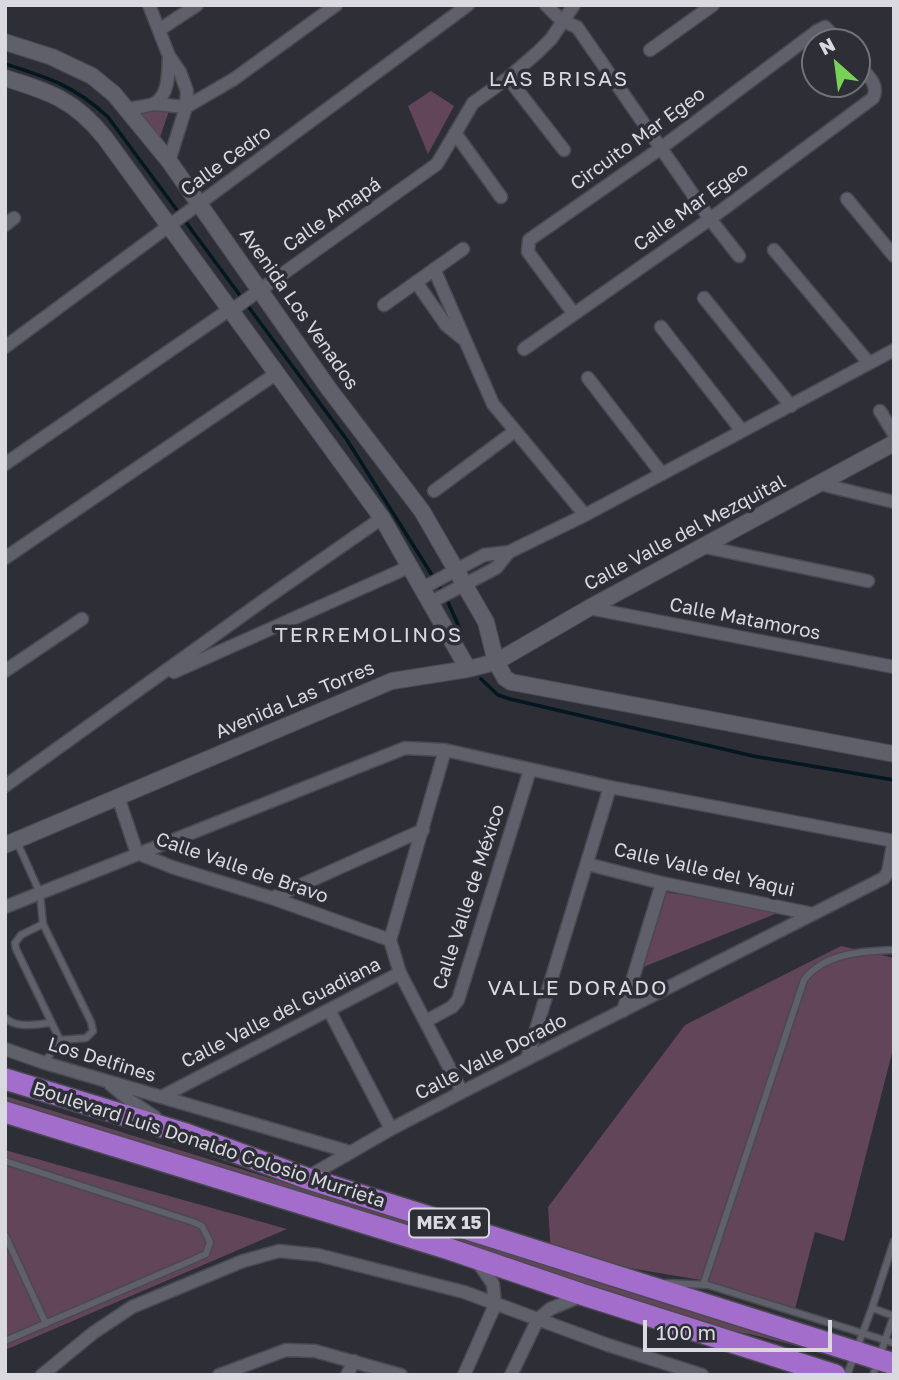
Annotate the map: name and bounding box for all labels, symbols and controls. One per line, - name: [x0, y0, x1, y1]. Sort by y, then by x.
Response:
- north arrow: [801, 28, 871, 98]
- text: N: [815, 32, 839, 59]
- district label: LAS BRISAS: [490, 66, 628, 92]
- street label: Circuito Mar Egeo: [566, 83, 710, 195]
- street label: Calle Cedro: [177, 121, 275, 201]
- street label: Calle Mar Egeo: [629, 158, 753, 256]
- street label: Calle Amapá: [279, 173, 385, 257]
- street label: Avenida Los Venados: [235, 224, 363, 394]
- street label: Calle Valle del Mezquital: [580, 470, 790, 596]
- street label: Calle Matamoros: [667, 593, 823, 645]
- district label: TERREMOLINOS: [276, 622, 462, 648]
- street label: Avenida Las Torres: [212, 656, 378, 744]
- street label: Calle Valle de México: [428, 802, 510, 992]
- street label: Calle Valle de Bravo: [153, 828, 331, 908]
- street label: Calle Valle del Yaqui: [611, 838, 797, 902]
- street label: Calle Valle del Guadiana: [178, 953, 384, 1073]
- district label: VALLE DORADO: [489, 975, 667, 1001]
- street label: Calle Valle Dorado: [411, 1009, 571, 1105]
- street label: Los Delfines: [45, 1033, 159, 1087]
- street label: Boulevard Luis Donaldo Colosio Murrieta: [30, 1077, 388, 1213]
- road number: MEX 15: [409, 1208, 489, 1238]
- scale bar: [647, 1306, 836, 1350]
- text: 100 m: [656, 1319, 716, 1345]

